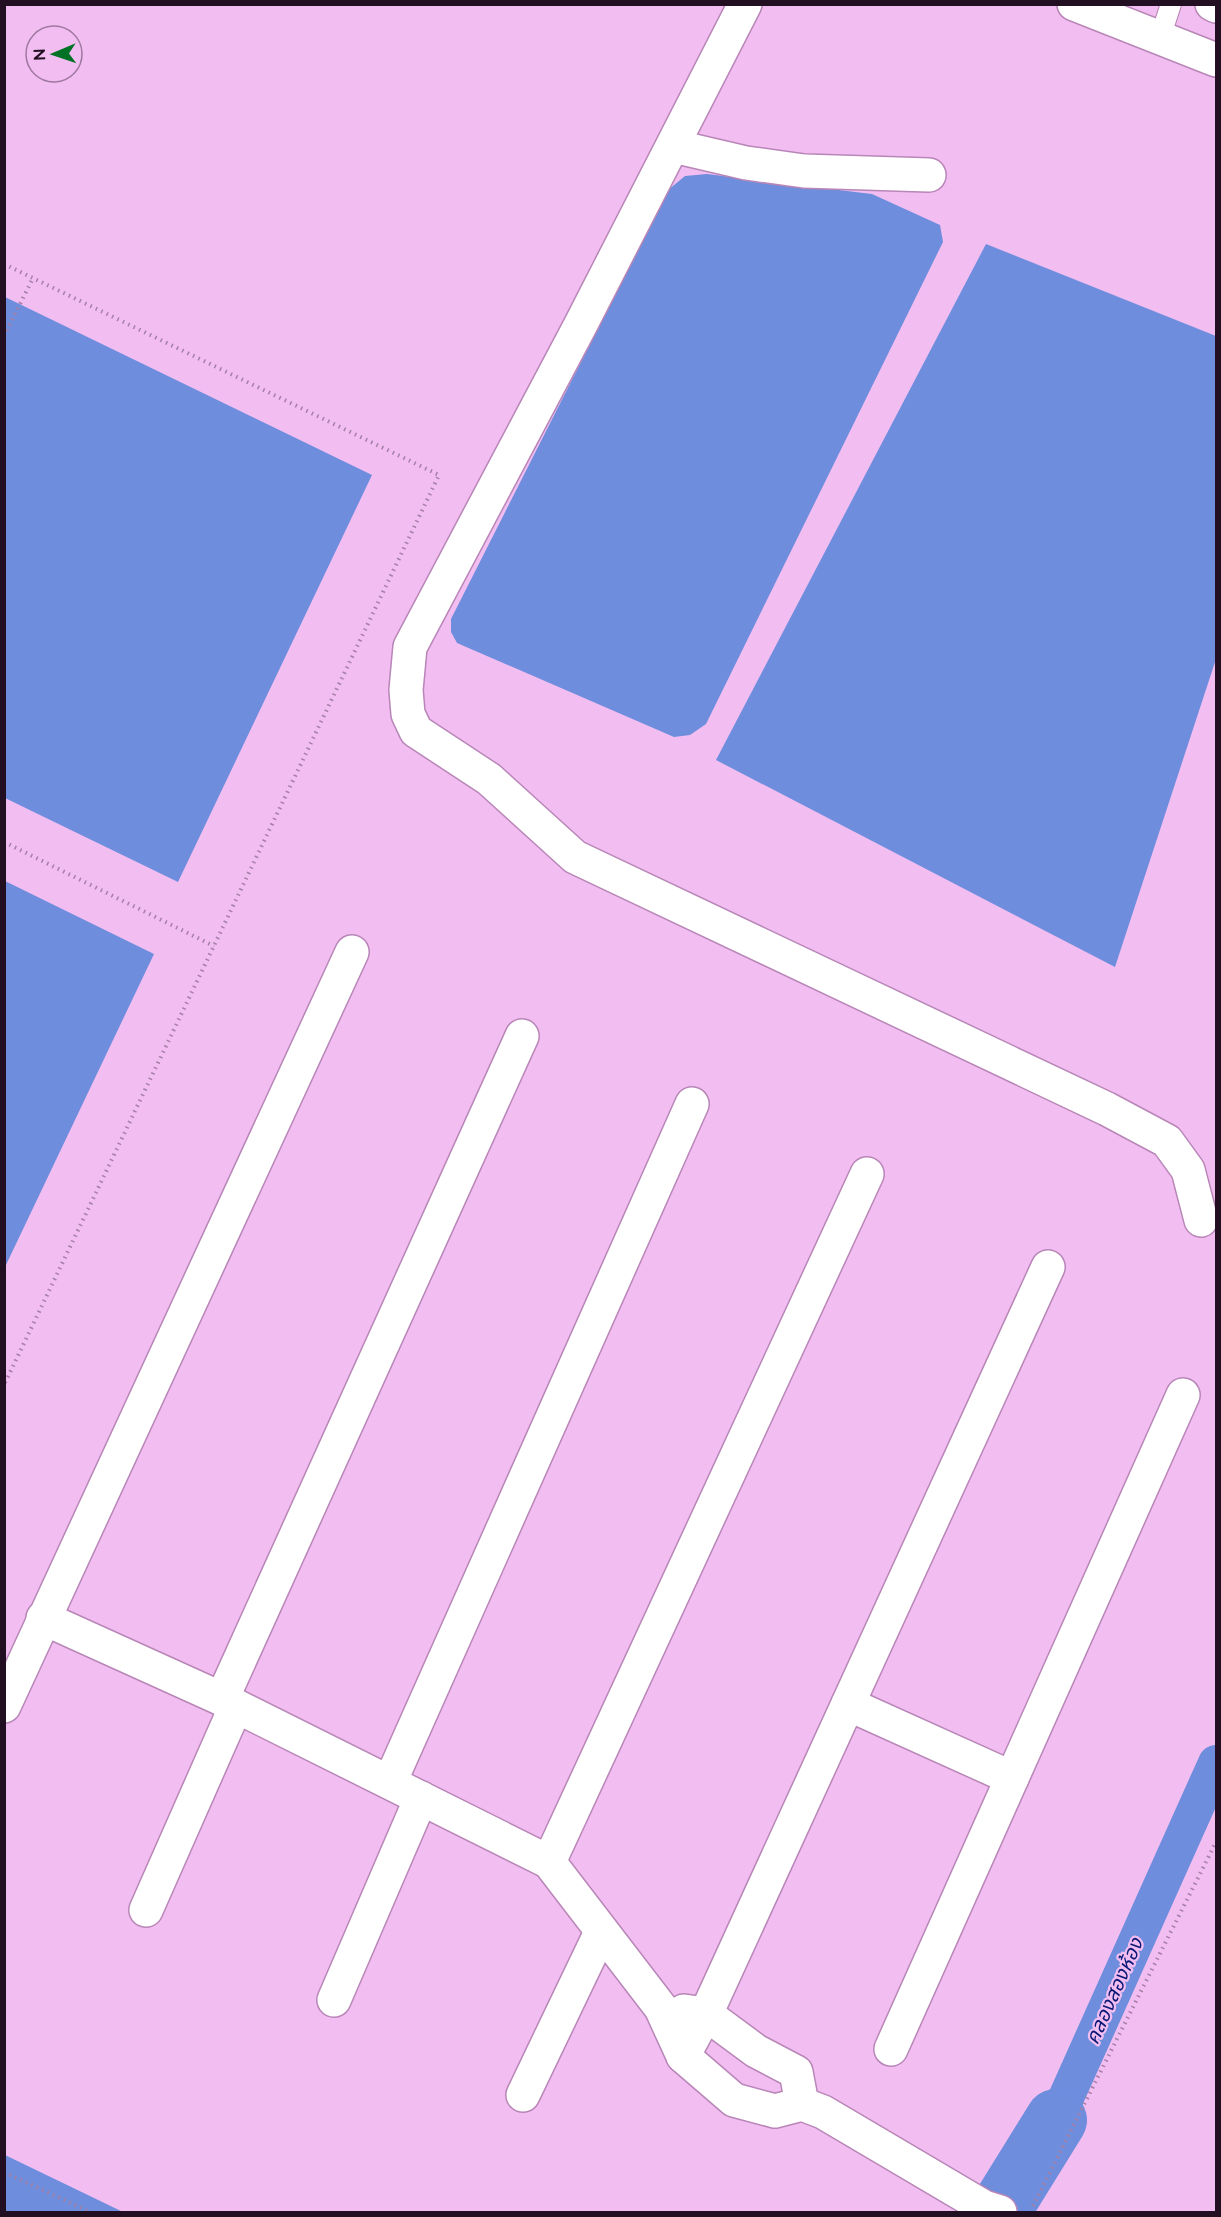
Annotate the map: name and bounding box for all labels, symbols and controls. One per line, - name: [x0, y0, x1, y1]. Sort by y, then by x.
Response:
- north arrow: [24, 24, 84, 84]
- text: N: [30, 48, 49, 61]
- water label: คลองสองห้อง: [1080, 1933, 1149, 2048]

